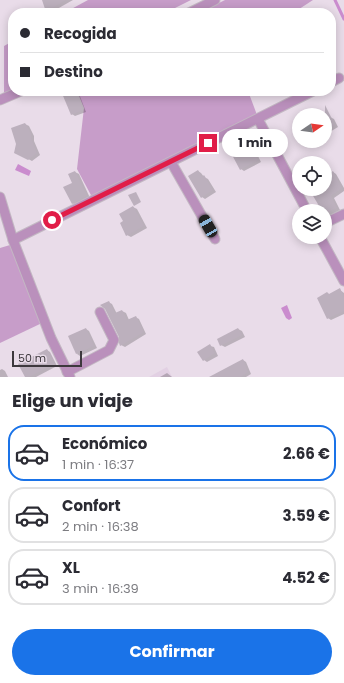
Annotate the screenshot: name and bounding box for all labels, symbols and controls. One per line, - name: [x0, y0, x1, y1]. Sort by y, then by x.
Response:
- text: Recogida: [44, 23, 117, 44]
- text: Destino: [44, 61, 103, 82]
- north arrow: [292, 108, 332, 148]
- map controls: [292, 108, 332, 244]
- callout: 1 min: [222, 129, 288, 157]
- text: 1 min: [238, 133, 272, 152]
- route end: [199, 134, 217, 152]
- button: locate: [292, 156, 332, 196]
- button: layers: [292, 204, 332, 244]
- route start: [43, 211, 61, 229]
- car: [197, 213, 219, 239]
- scale bar: [12, 349, 82, 368]
- text: 50 m: [18, 350, 46, 366]
- text: Elige un viaje: [12, 388, 133, 413]
- text: Económico: [62, 433, 147, 454]
- icon: car: [14, 435, 50, 471]
- text: 2.66 €: [283, 443, 330, 464]
- text: 1 min · 16:37: [62, 455, 134, 474]
- text: Confort: [62, 495, 121, 516]
- icon: car: [14, 497, 50, 533]
- text: 3.59 €: [283, 505, 330, 526]
- text: 2 min · 16:38: [62, 517, 139, 536]
- text: XL: [62, 557, 80, 578]
- icon: car: [14, 559, 50, 595]
- text: 4.52 €: [282, 567, 330, 588]
- text: 3 min · 16:39: [62, 579, 139, 598]
- button: Confirmar: [12, 629, 332, 675]

